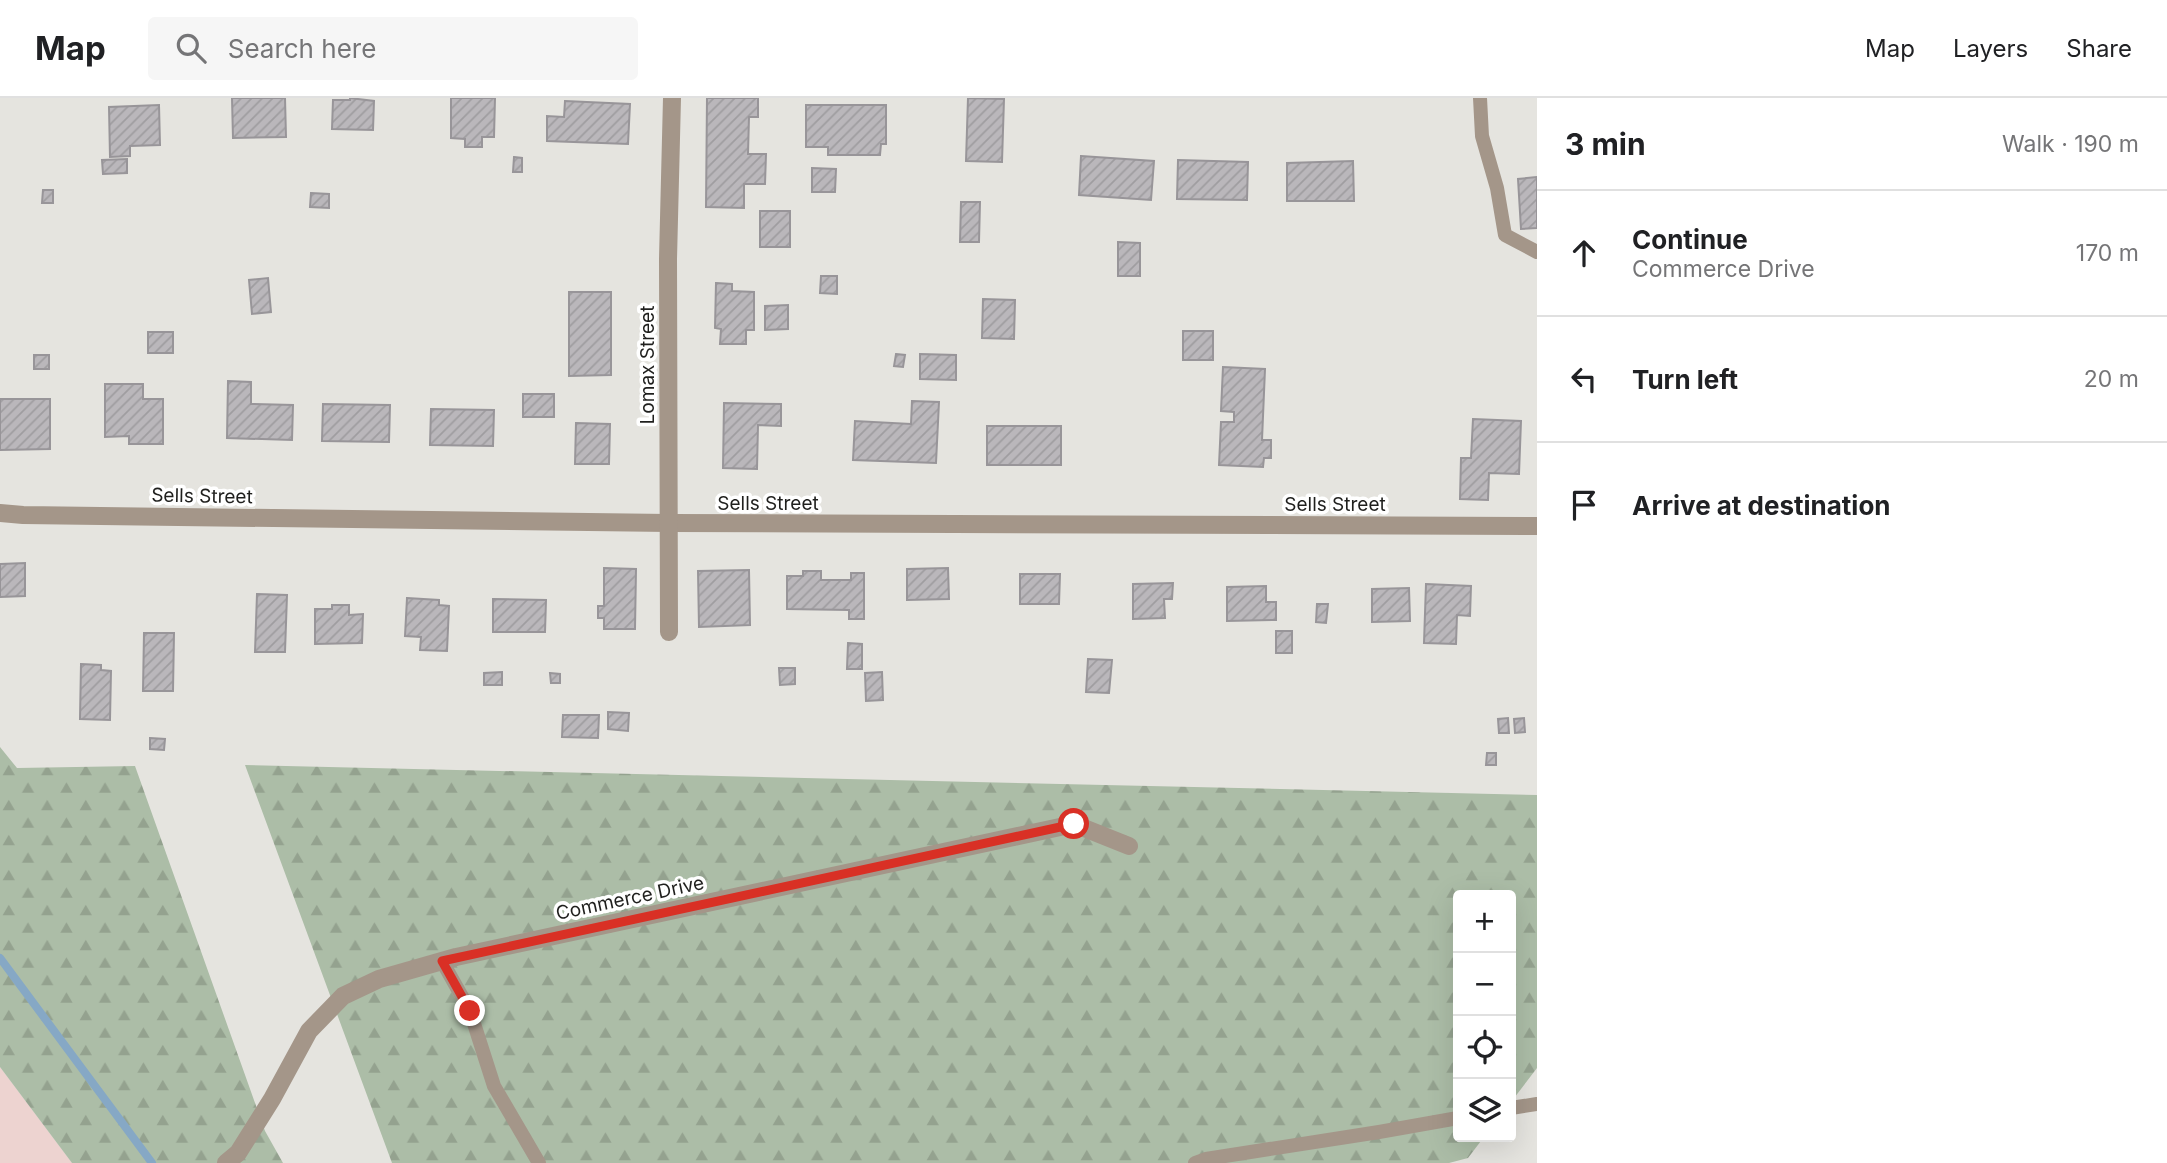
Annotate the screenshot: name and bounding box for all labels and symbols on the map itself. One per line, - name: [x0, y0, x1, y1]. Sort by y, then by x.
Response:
- street label: Lomax Street: [636, 306, 659, 424]
- street label: Sells Street: [151, 484, 253, 508]
- street label: Sells Street: [717, 492, 819, 515]
- street label: Sells Street: [1284, 493, 1386, 516]
- route start: [1058, 808, 1089, 839]
- street label: Commerce Drive: [554, 871, 706, 925]
- route end: [454, 995, 485, 1026]

